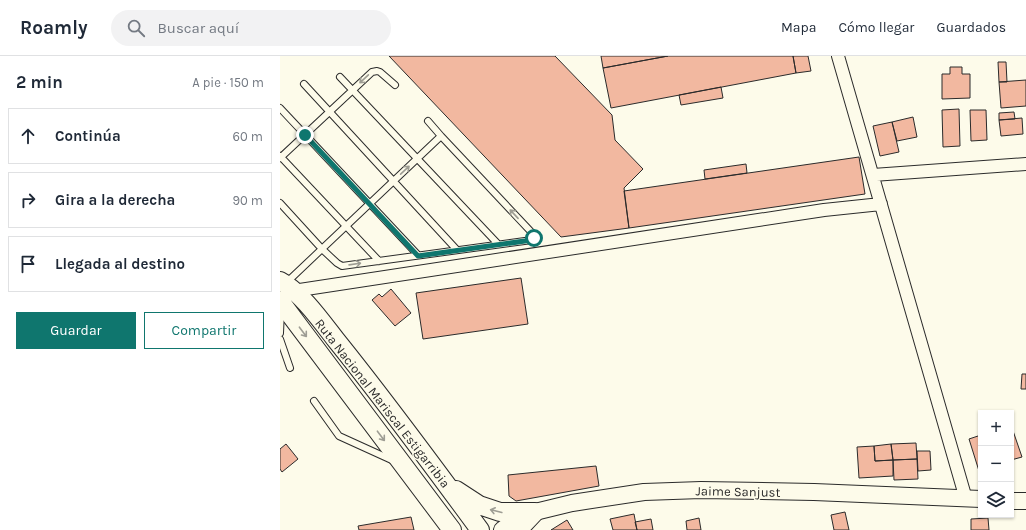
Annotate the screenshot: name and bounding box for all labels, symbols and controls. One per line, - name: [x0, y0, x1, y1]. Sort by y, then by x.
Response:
- search box: [111, 10, 391, 46]
- text: Roamly: [20, 17, 87, 39]
- icon: search: [125, 17, 147, 39]
- text: Buscar aquí: [157, 19, 239, 37]
- text: Mapa: [781, 19, 816, 36]
- text: Cómo llegar: [838, 19, 914, 36]
- text: Guardados: [936, 19, 1006, 36]
- text: 2 min: [16, 72, 63, 92]
- text: A pie · 150 m: [192, 75, 264, 90]
- one-way arrow: [359, 75, 369, 84]
- icon: ahead: [17, 125, 39, 147]
- route end: [296, 126, 314, 144]
- text: Continúa: [55, 127, 121, 145]
- text: 60 m: [233, 129, 263, 144]
- one-way arrow: [399, 166, 409, 175]
- icon: right: [17, 189, 39, 211]
- text: Gira a la derecha: [55, 191, 175, 209]
- text: 90 m: [232, 193, 263, 208]
- one-way arrow: [509, 209, 519, 219]
- route start: [525, 229, 543, 247]
- icon: arrive: [17, 253, 39, 275]
- text: Llegada al destino: [55, 255, 185, 273]
- one-way arrow: [348, 260, 361, 268]
- button: Guardar: [16, 312, 136, 349]
- button: Compartir: [144, 312, 264, 349]
- street label: Ruta Nacional Mariscal Estigarribia: [312, 316, 453, 491]
- one-way arrow: [299, 327, 307, 338]
- map controls: [978, 410, 1014, 518]
- button: +: [978, 410, 1014, 446]
- one-way arrow: [377, 430, 386, 441]
- button: −: [978, 446, 1014, 482]
- button: layers: [978, 482, 1014, 518]
- street label: Jaime Sanjust: [695, 483, 781, 500]
- one-way arrow: [490, 506, 503, 514]

